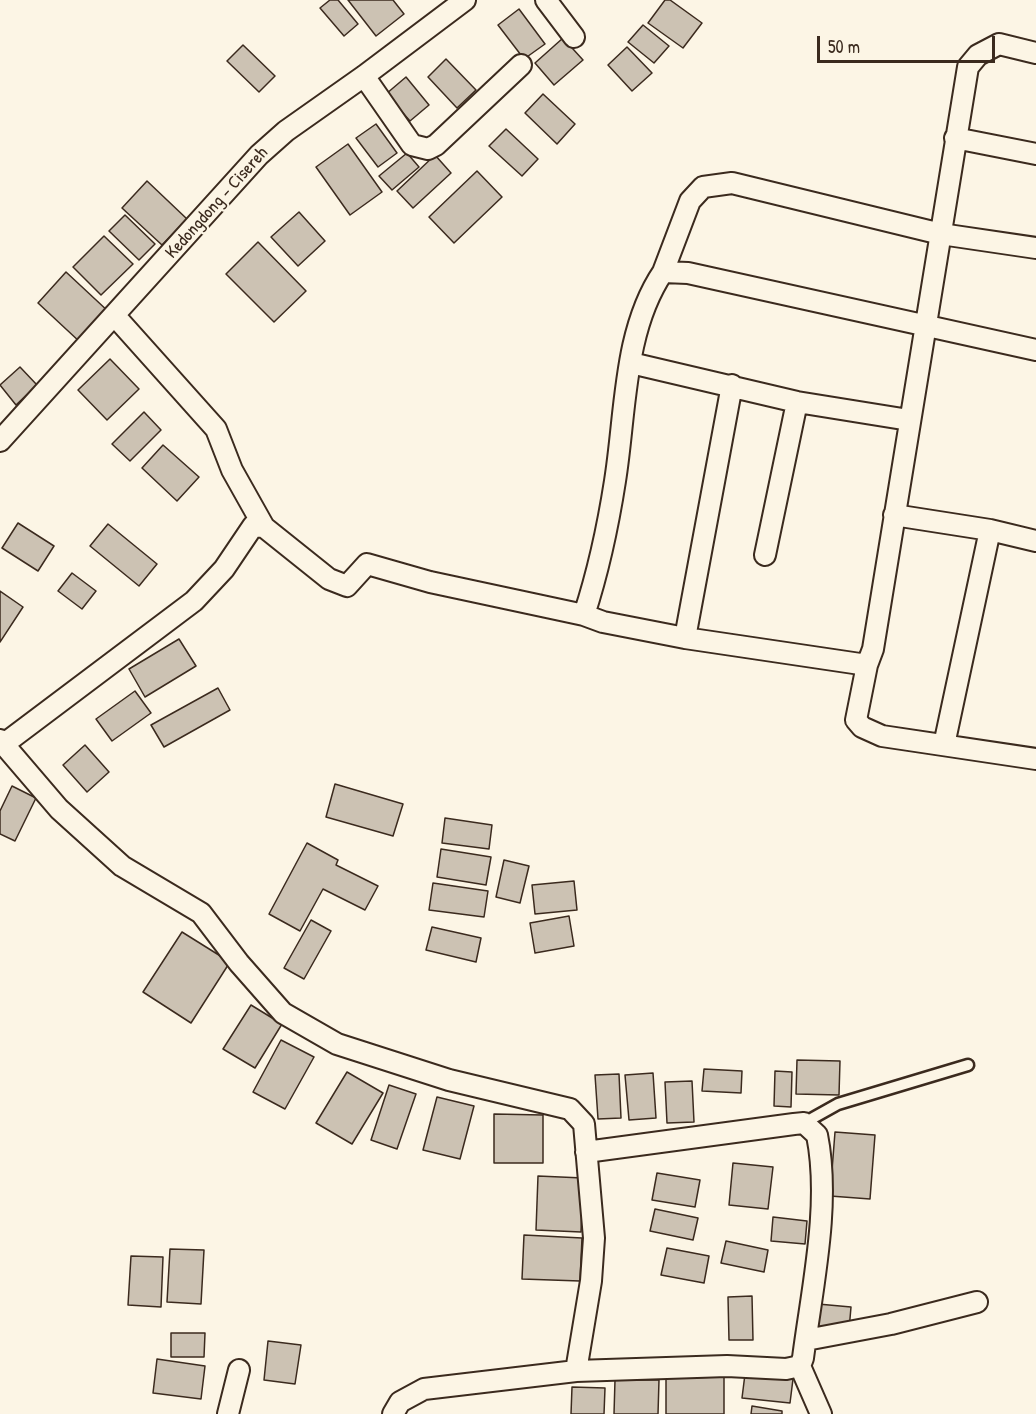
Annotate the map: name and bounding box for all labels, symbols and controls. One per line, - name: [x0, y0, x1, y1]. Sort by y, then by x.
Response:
- scale bar: [820, 24, 998, 62]
- text: 50 m: [828, 34, 860, 59]
- street label: Kedongdong - Cisereh: [161, 143, 273, 263]

